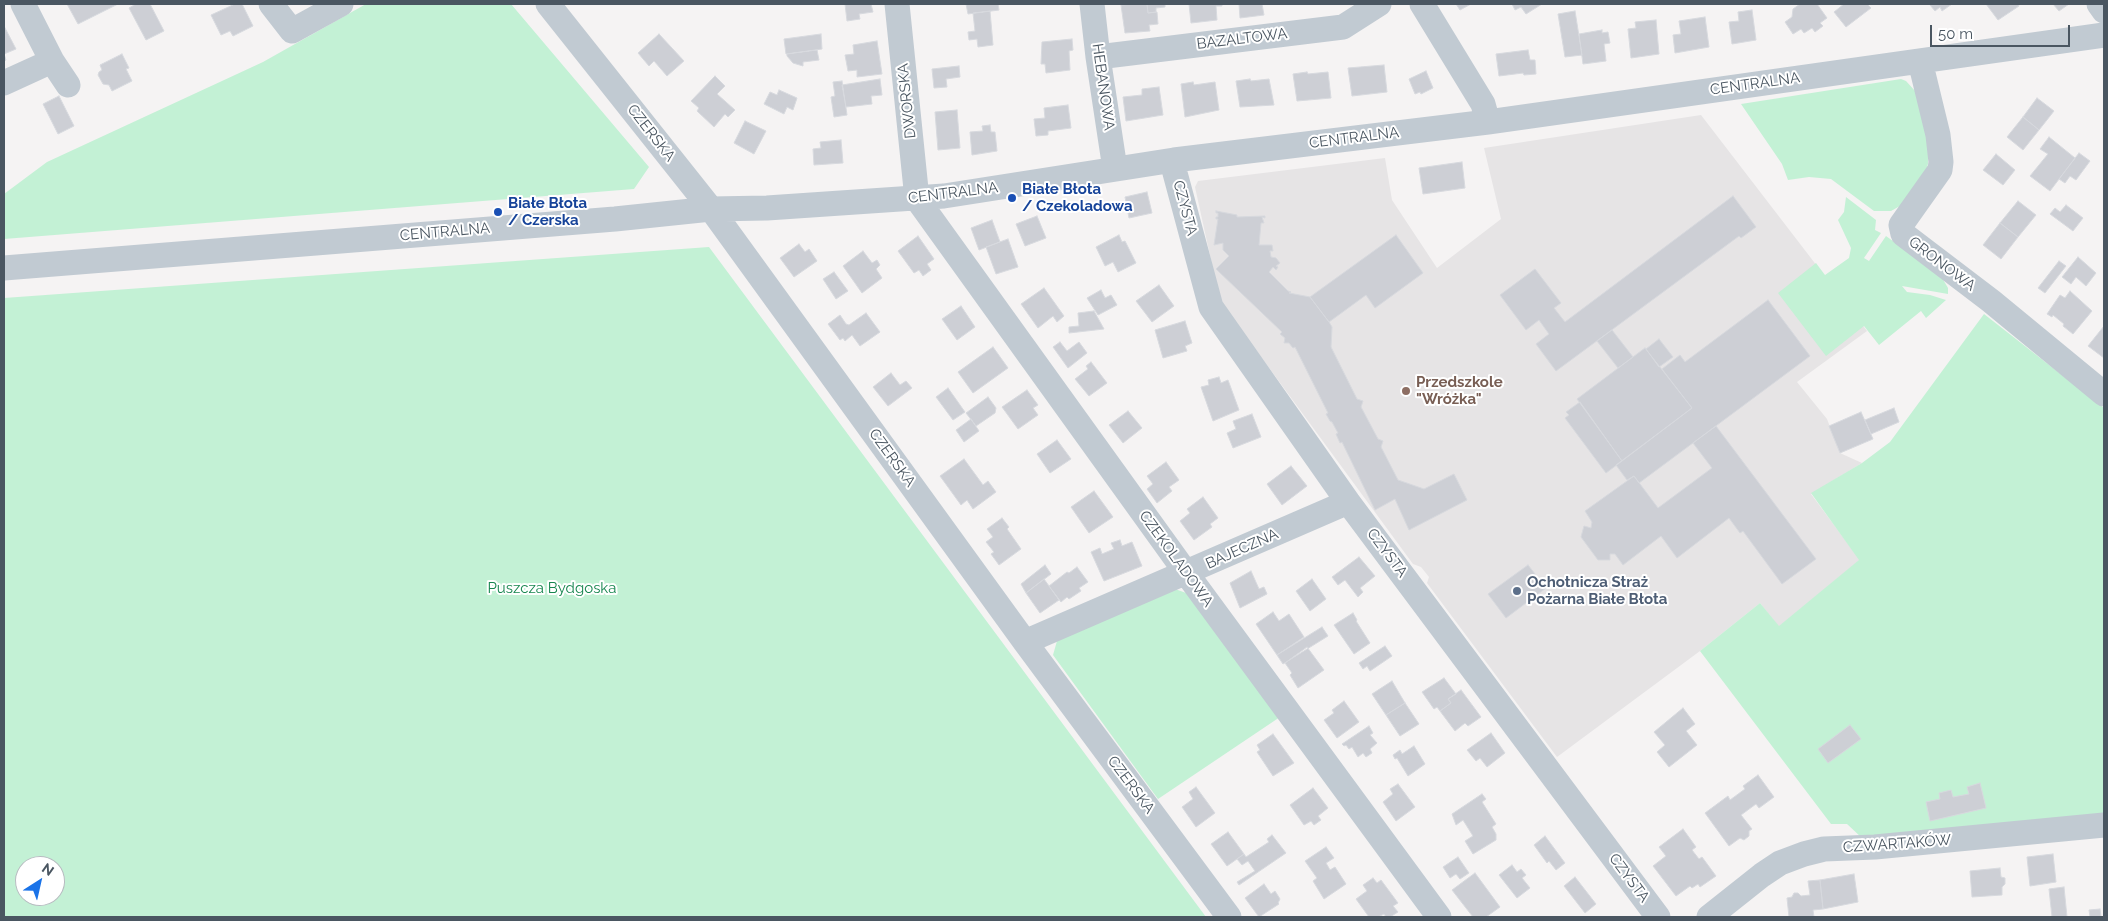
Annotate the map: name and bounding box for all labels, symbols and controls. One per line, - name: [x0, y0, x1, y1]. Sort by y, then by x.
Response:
- scale bar: [1933, 15, 2073, 47]
- street label: BAZALTOWA: [1196, 25, 1288, 53]
- text: 50 m: [1938, 25, 1973, 43]
- street label: HEBANOWA: [1088, 42, 1118, 132]
- street label: DWORSKA: [894, 62, 920, 140]
- street label: CENTRALNA: [1709, 69, 1801, 99]
- street label: CZERSKA: [623, 101, 679, 165]
- street label: CENTRALNA: [1308, 124, 1400, 152]
- street label: CZYSTA: [1169, 178, 1201, 238]
- street label: CENTRALNA: [907, 179, 999, 207]
- place label: Białe Błota / Czekoladowa: [1022, 180, 1133, 215]
- marker: Białe Błota / Czekoladowa: [1006, 192, 1018, 204]
- place label: Białe Błota / Czerska: [508, 194, 587, 229]
- marker: Białe Błota / Czerska: [492, 206, 504, 218]
- street label: CENTRALNA: [399, 219, 491, 245]
- street label: GRONOWA: [1905, 233, 1979, 295]
- place label: Przedszkole "Wróżka": [1416, 373, 1503, 408]
- marker: Przedszkole "Wróżka": [1400, 385, 1412, 397]
- street label: CZERSKA: [865, 425, 919, 491]
- street label: CZEKOLADOWA: [1135, 507, 1217, 611]
- street label: BAJECZNA: [1203, 525, 1281, 573]
- street label: CZYSTA: [1363, 525, 1411, 581]
- place label: Ochotnicza Straż Pożarna Białe Błota: [1527, 573, 1667, 608]
- park label: Puszcza Bydgoska: [488, 579, 616, 597]
- marker: Ochotnicza Straż Pożarna Białe Błota: [1511, 585, 1523, 597]
- street label: CZERSKA: [1103, 753, 1159, 817]
- street label: CZWARTAKÓW: [1842, 831, 1952, 857]
- street label: CZYSTA: [1605, 850, 1653, 906]
- north arrow: [15, 856, 65, 906]
- text: N: [39, 860, 57, 879]

